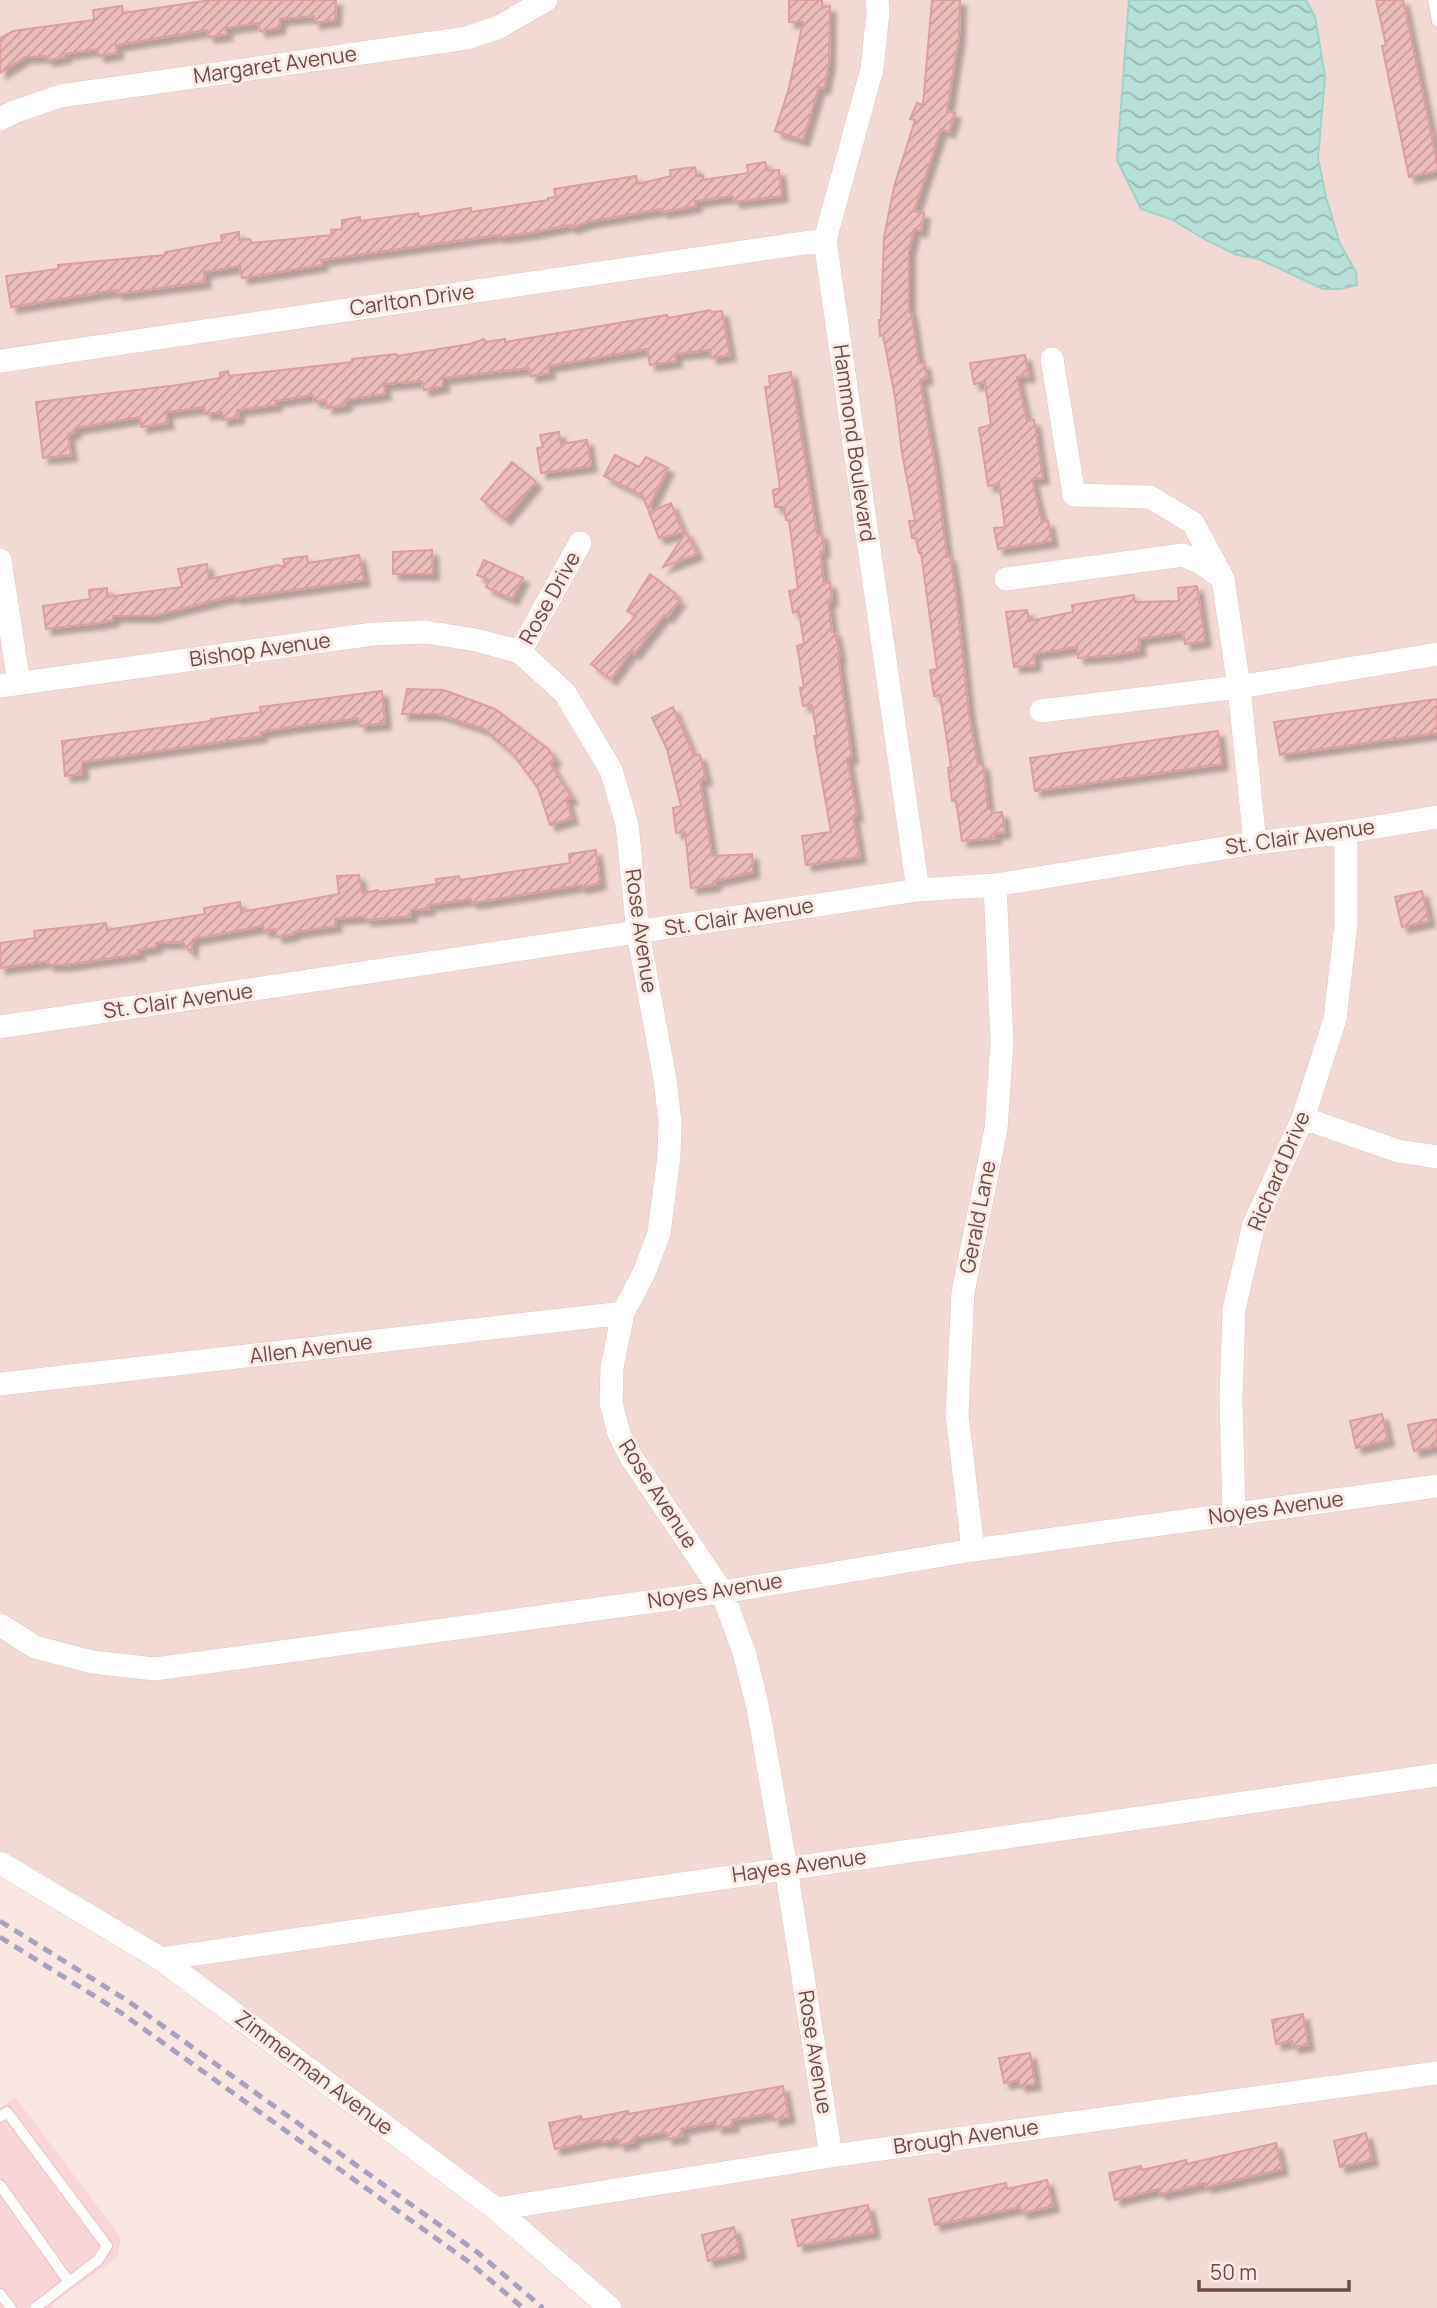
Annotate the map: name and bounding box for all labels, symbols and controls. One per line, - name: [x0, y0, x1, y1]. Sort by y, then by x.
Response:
- street label: Margaret Avenue: [191, 39, 358, 89]
- street label: Carlton Drive: [348, 276, 476, 322]
- street label: Hammond Boulevard: [827, 342, 883, 543]
- street label: Rose Drive: [512, 546, 586, 649]
- street label: Bishop Avenue: [187, 625, 332, 673]
- street label: St. Clair Avenue: [1223, 812, 1377, 860]
- street label: Rose Avenue: [619, 867, 665, 995]
- street label: St. Clair Avenue: [662, 890, 816, 942]
- street label: St. Clair Avenue: [101, 976, 255, 1024]
- street label: Richard Drive: [1240, 1107, 1316, 1235]
- street label: Gerald Lane: [952, 1158, 1002, 1276]
- street label: Allen Avenue: [248, 1327, 374, 1369]
- street label: Rose Avenue: [613, 1433, 705, 1553]
- street label: Noyes Avenue: [1206, 1484, 1345, 1530]
- street label: Noyes Avenue: [645, 1566, 784, 1615]
- street label: Hayes Avenue: [730, 1842, 868, 1888]
- street label: Rose Avenue: [792, 1988, 840, 2116]
- street label: Zimmerman Avenue: [230, 2003, 399, 2141]
- street label: Brough Avenue: [892, 2112, 1040, 2160]
- scale bar: [1199, 2248, 1350, 2292]
- text: 50 m: [1210, 2258, 1257, 2286]

